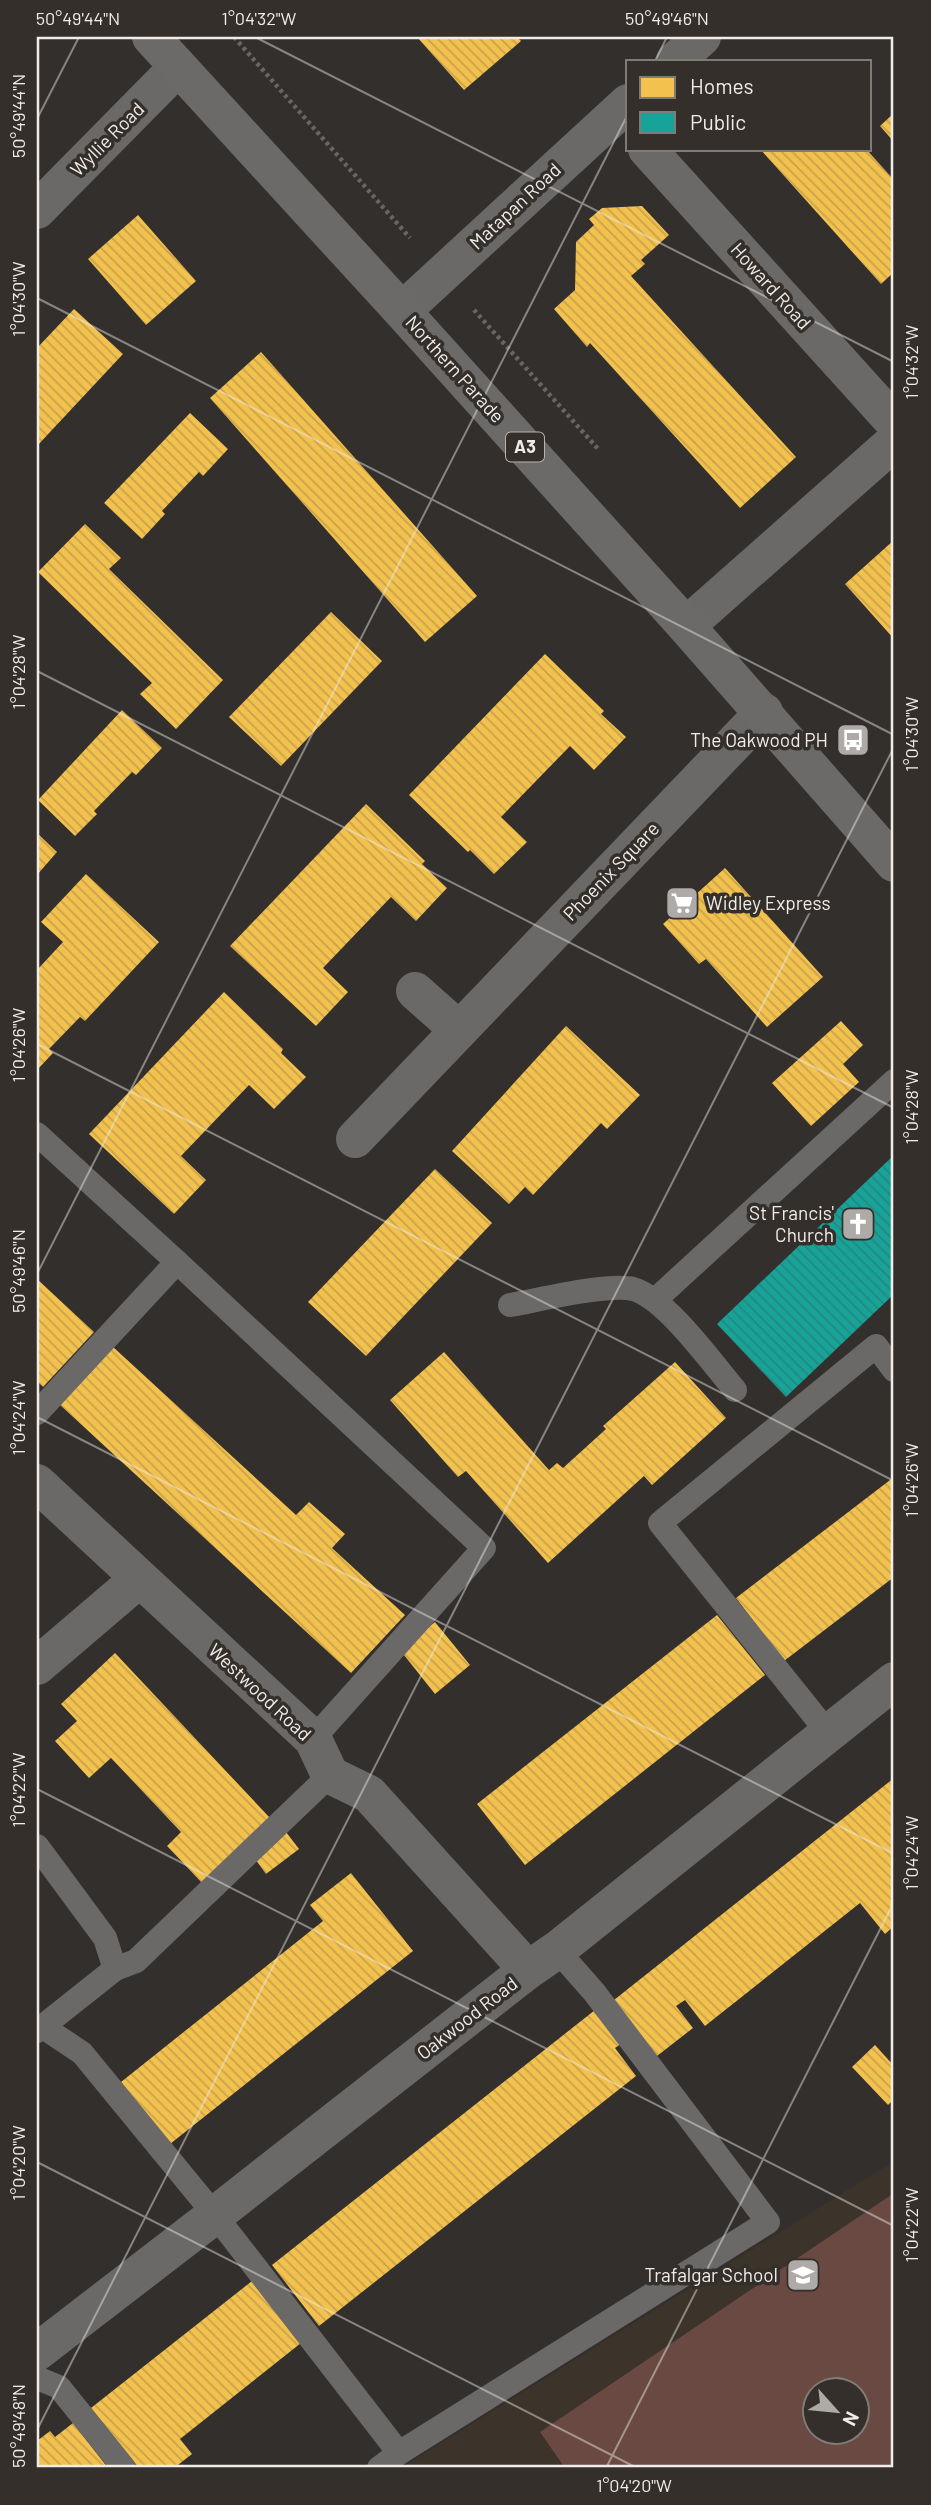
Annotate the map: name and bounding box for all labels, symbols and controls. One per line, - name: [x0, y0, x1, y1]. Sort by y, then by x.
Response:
- text: 50°49'44"N: [36, 7, 120, 29]
- text: 1°04'32"W: [222, 7, 297, 29]
- text: 50°49'46"N: [625, 7, 709, 29]
- legend: [626, 60, 872, 150]
- text: Homes: [690, 73, 754, 98]
- text: 50°49'44"N: [7, 74, 29, 158]
- street label: Wyllie Road: [65, 97, 148, 180]
- text: Public: [690, 109, 746, 134]
- street label: Matapan Road: [464, 158, 565, 254]
- street label: Howard Road: [726, 238, 816, 334]
- text: 1°04'30"W: [7, 261, 29, 337]
- street label: Northern Parade: [401, 310, 510, 427]
- text: 1°04'32"W: [900, 324, 922, 399]
- road number: A3: [506, 432, 544, 462]
- text: 1°04'28"W: [7, 634, 29, 709]
- text: 1°04'30"W: [900, 696, 922, 772]
- bus stop icon: The Oakwood PH: [834, 721, 872, 759]
- place label: The Oakwood PH: [690, 728, 828, 751]
- street label: Phoenix Square: [558, 817, 663, 925]
- supermarket icon: Widley Express: [663, 884, 701, 922]
- place label: Widley Express: [706, 891, 831, 914]
- text: 1°04'26"W: [7, 1007, 29, 1082]
- text: 1°04'28"W: [900, 1069, 922, 1144]
- place label: St Francis' Church: [749, 1201, 834, 1246]
- church icon: St Francis' Church: [839, 1205, 877, 1243]
- text: 50°49'46"N: [7, 1229, 29, 1313]
- text: 1°04'24"W: [7, 1380, 29, 1456]
- text: 1°04'26"W: [900, 1442, 922, 1517]
- street label: Westwood Road: [204, 1638, 316, 1745]
- text: 1°04'22"W: [7, 1752, 29, 1828]
- text: 1°04'24"W: [900, 1815, 922, 1891]
- street label: Oakwood Road: [412, 1971, 522, 2064]
- text: 1°04'20"W: [7, 2125, 29, 2201]
- text: 1°04'22"W: [900, 2187, 922, 2263]
- school or university icon: Trafalgar School: [784, 2256, 822, 2294]
- place label: Trafalgar School: [644, 2263, 778, 2286]
- north arrow: [802, 2376, 872, 2446]
- text: 50°49'48"N: [7, 2384, 29, 2468]
- text: N: [838, 2408, 865, 2430]
- text: 1°04'20"W: [596, 2474, 672, 2496]

